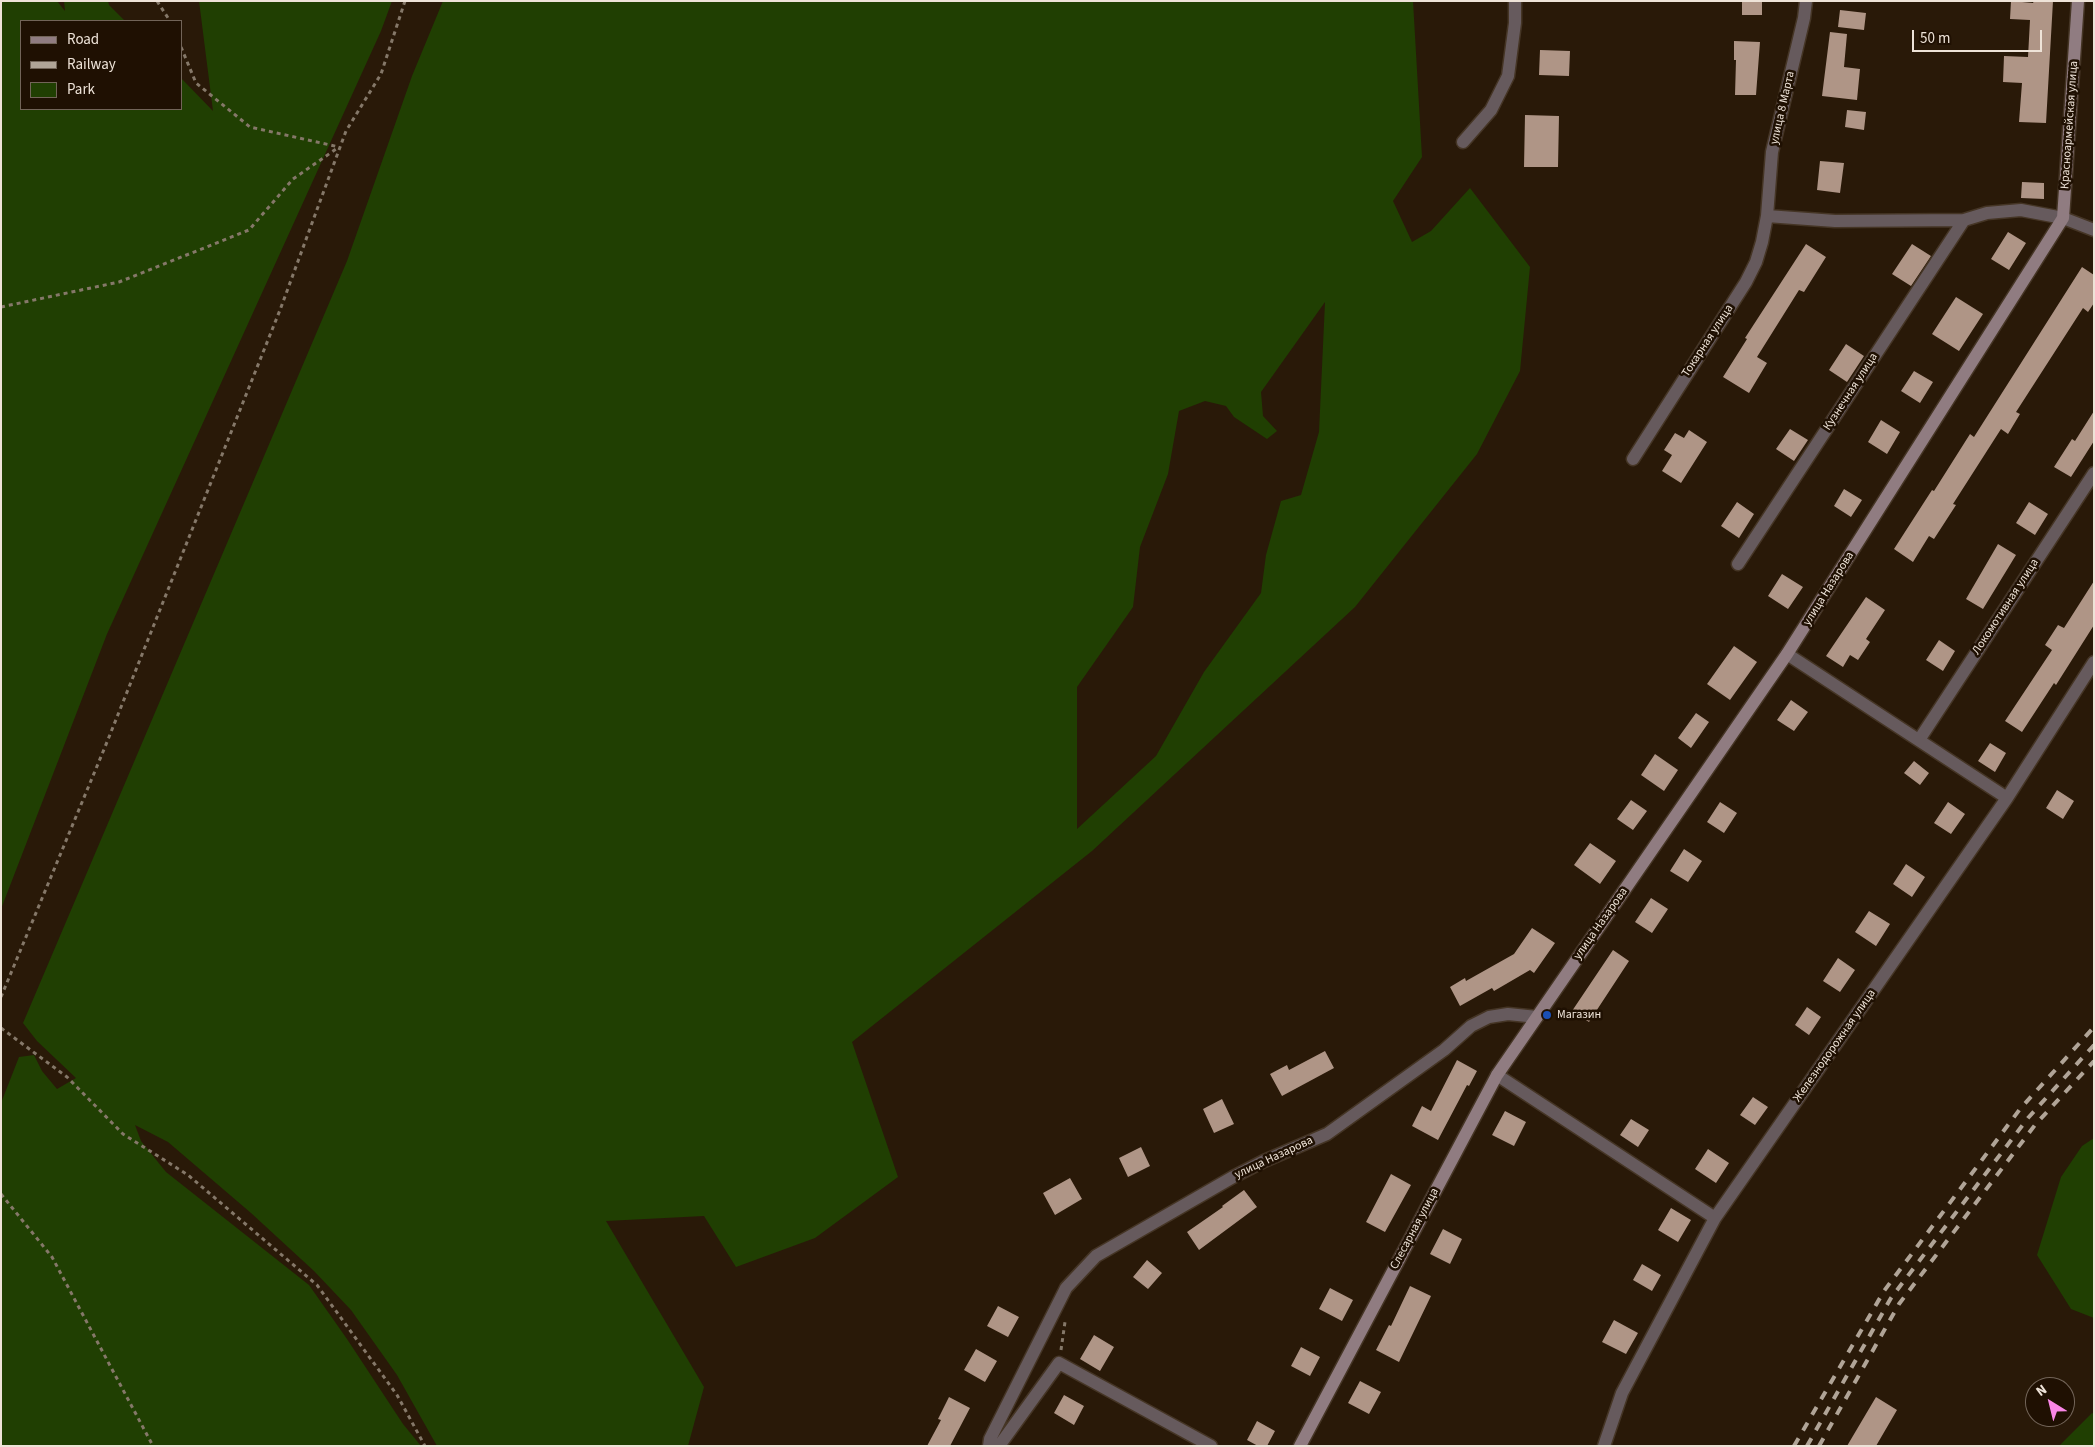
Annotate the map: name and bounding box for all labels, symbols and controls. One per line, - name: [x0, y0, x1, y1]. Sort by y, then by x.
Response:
- legend: [20, 20, 182, 110]
- scale bar: [1915, 20, 2045, 52]
- text: 50 m: [1920, 28, 1950, 49]
- text: Road: [67, 29, 99, 50]
- text: Railway: [67, 54, 116, 75]
- street label: Красноармейская улица: [2058, 60, 2082, 190]
- street label: улица 8 Марта: [1768, 70, 1798, 146]
- text: Park: [67, 79, 95, 100]
- street label: Токарная улица: [1679, 302, 1737, 380]
- street label: Кузнечная улица: [1821, 351, 1881, 433]
- street label: улица Назарова: [1800, 549, 1858, 629]
- street label: Локомотивная улица: [1970, 556, 2042, 658]
- street label: улица Назарова: [1571, 885, 1631, 963]
- street label: Железнодорожная улица: [1791, 987, 1879, 1105]
- place label: Магазин: [1557, 1008, 1601, 1022]
- marker: Магазин: [1541, 1009, 1553, 1021]
- street label: улица Назарова: [1233, 1134, 1315, 1182]
- street label: Слесарная улица: [1388, 1186, 1442, 1272]
- north arrow: [2025, 1377, 2075, 1427]
- text: N: [2032, 1380, 2051, 1402]

